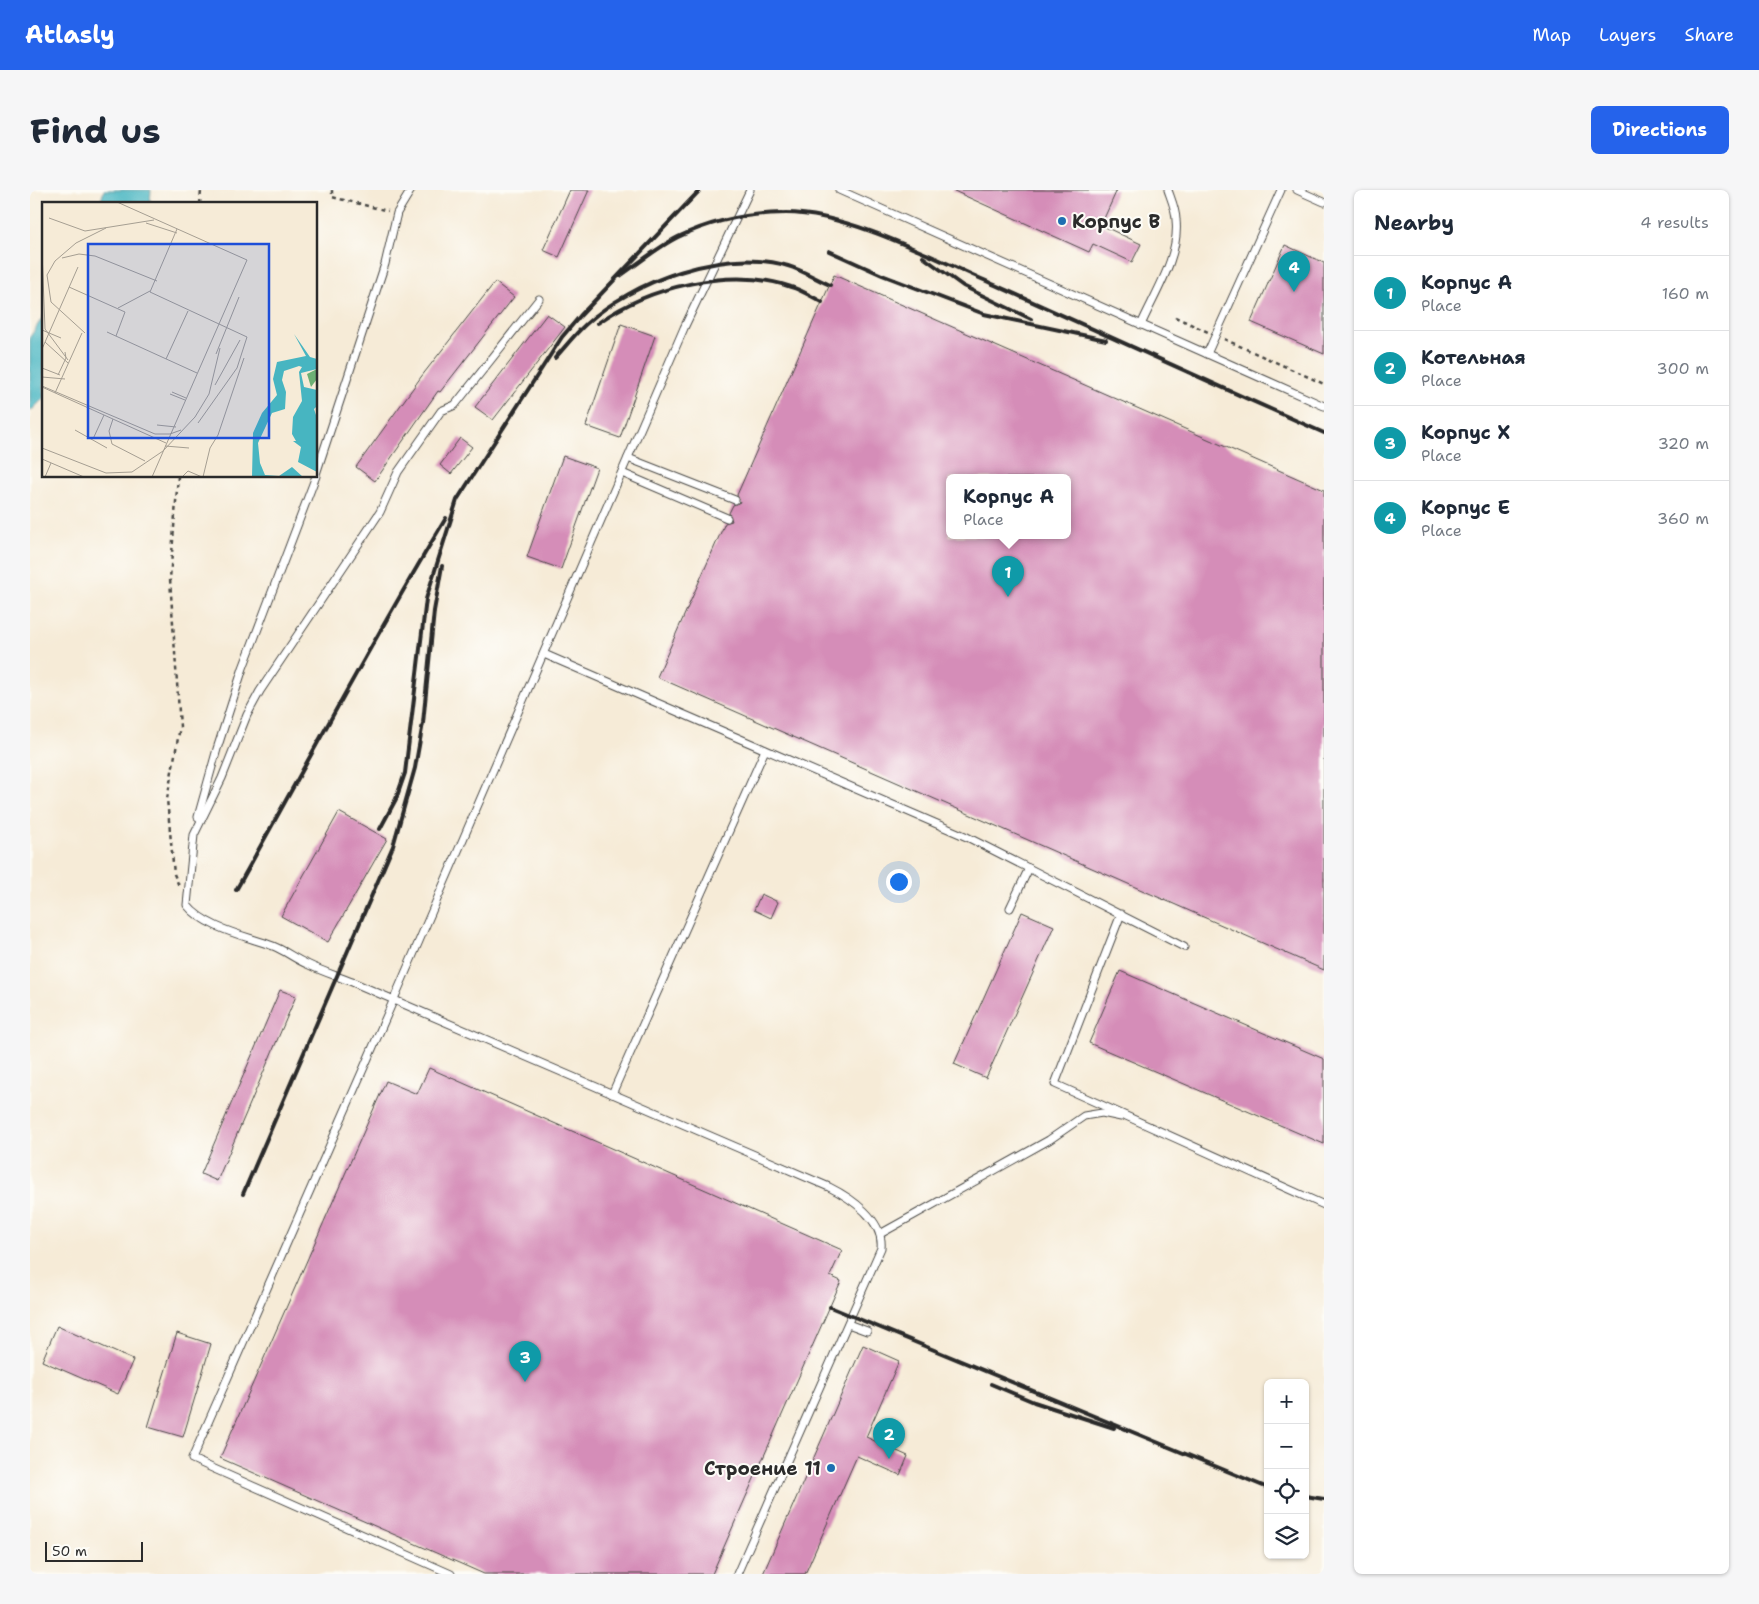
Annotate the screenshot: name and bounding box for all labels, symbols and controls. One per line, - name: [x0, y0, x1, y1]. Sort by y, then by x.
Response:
- text: Atlasly: [25, 19, 115, 51]
- text: Map: [1533, 23, 1571, 47]
- text: Layers: [1599, 23, 1656, 47]
- text: Share: [1684, 23, 1734, 47]
- button: Directions: [1591, 106, 1729, 154]
- text: Find us: [30, 107, 161, 154]
- inset map: [42, 202, 318, 478]
- place label: Корпус В: [1072, 209, 1160, 234]
- text: Nearby: [1374, 209, 1454, 237]
- text: 4 results: [1640, 212, 1709, 233]
- marker: Корпус В: [1056, 215, 1068, 227]
- pin: 4: [1278, 251, 1310, 292]
- text: Корпус А: [1421, 270, 1512, 295]
- text: 1: [1386, 283, 1394, 304]
- text: 160 m: [1662, 283, 1709, 304]
- text: Place: [1421, 295, 1462, 316]
- text: Котельная: [1421, 345, 1526, 370]
- text: 2: [1384, 358, 1396, 379]
- text: 300 m: [1657, 358, 1709, 379]
- text: Place: [1421, 370, 1462, 391]
- text: Корпус Х: [1421, 420, 1510, 445]
- text: 3: [1384, 433, 1396, 454]
- text: 320 m: [1658, 433, 1709, 454]
- text: Place: [1421, 445, 1462, 466]
- popup: [946, 474, 1071, 539]
- text: Корпус А: [963, 484, 1054, 509]
- text: Корпус Е: [1421, 495, 1510, 520]
- text: 4: [1384, 508, 1396, 529]
- text: 360 m: [1657, 508, 1709, 529]
- text: Place: [963, 509, 1004, 530]
- text: Place: [1421, 520, 1462, 541]
- pin: 1: [992, 556, 1024, 597]
- your location: [886, 869, 912, 895]
- pin: 3: [509, 1341, 541, 1382]
- map controls: [1264, 1379, 1309, 1559]
- button: +: [1264, 1379, 1309, 1424]
- pin: 2: [873, 1418, 905, 1459]
- button: −: [1264, 1424, 1309, 1469]
- place label: Строение 11: [704, 1456, 821, 1481]
- marker: Строение 11: [825, 1462, 837, 1474]
- button: locate: [1264, 1469, 1309, 1514]
- button: layers: [1264, 1514, 1309, 1559]
- scale bar: [45, 1539, 142, 1562]
- text: 50 m: [52, 1542, 87, 1560]

